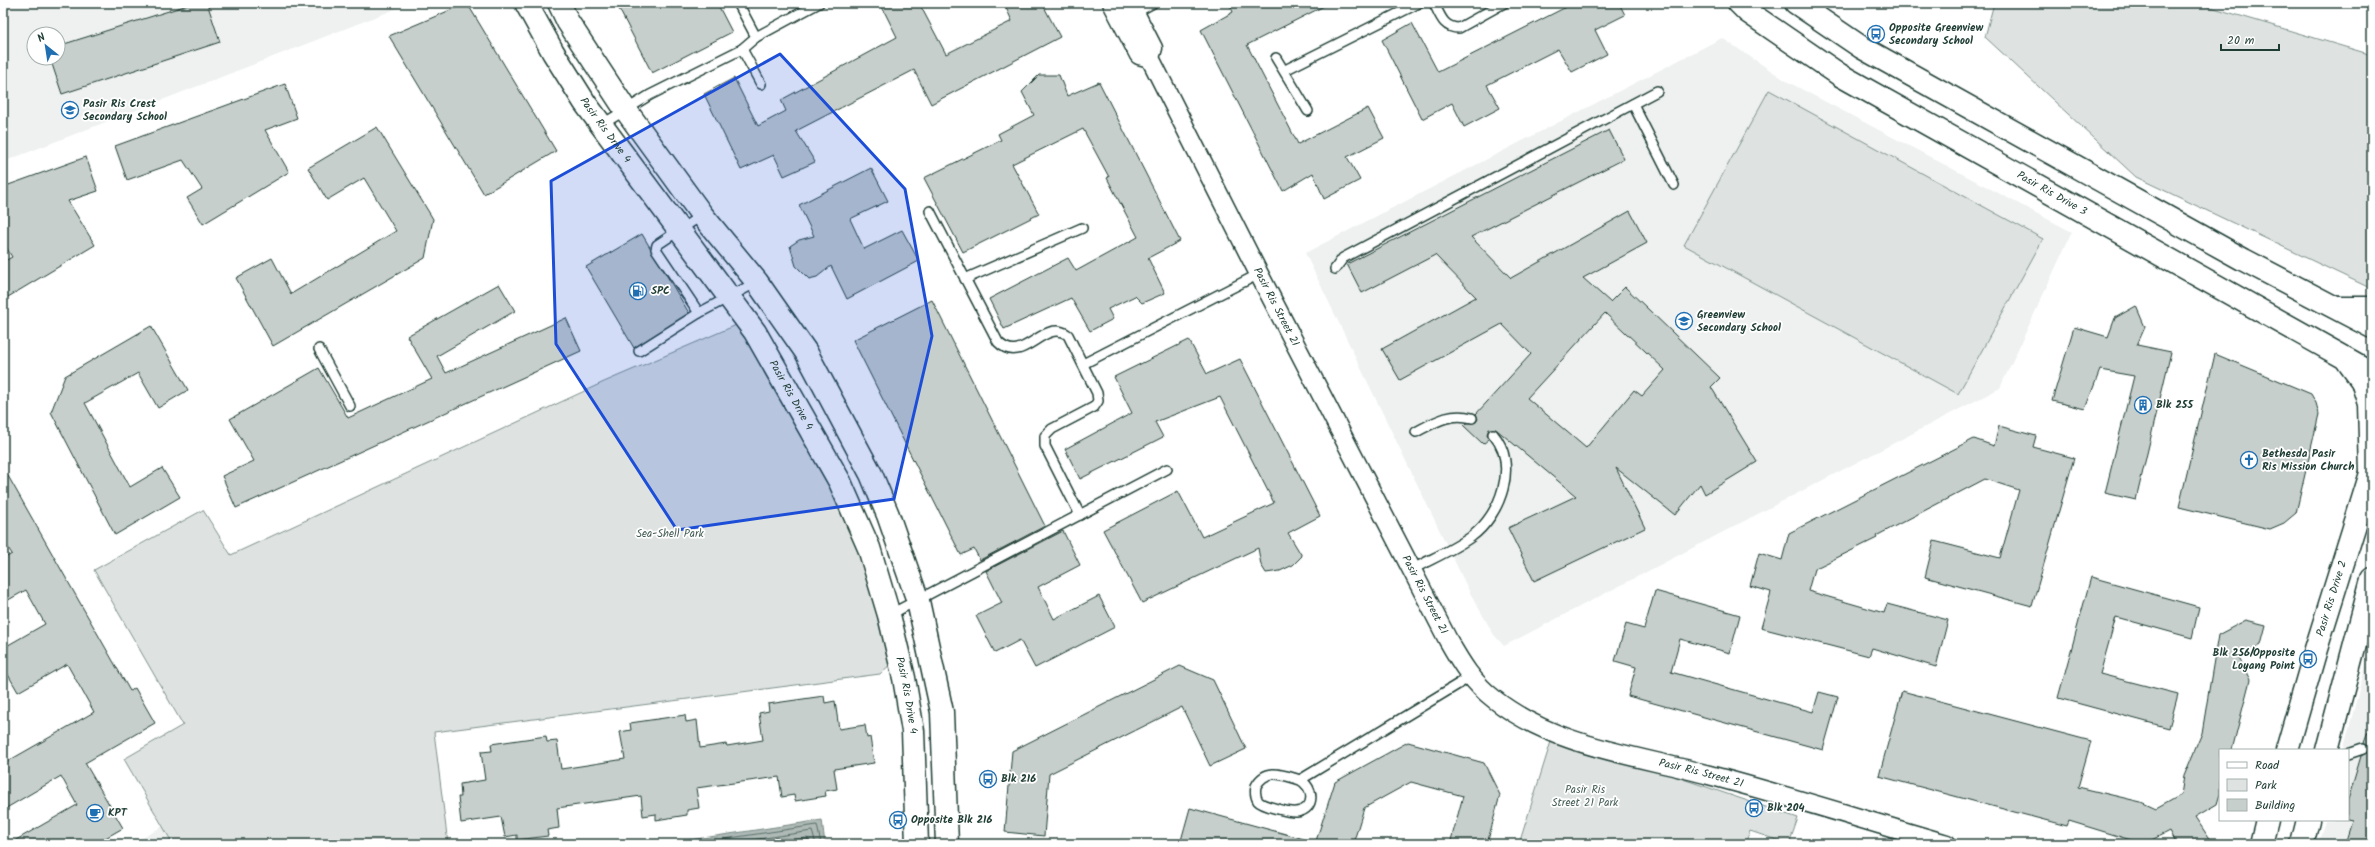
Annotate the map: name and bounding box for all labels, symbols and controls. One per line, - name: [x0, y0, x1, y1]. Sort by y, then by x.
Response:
- place label: Opposite Greenview Secondary School: [1889, 19, 1983, 50]
- bus stop icon: Opposite Greenview Secondary School: [1866, 24, 1886, 44]
- north arrow: [26, 26, 66, 66]
- scale bar: [2221, 26, 2279, 52]
- text: N: [34, 29, 49, 48]
- text: 20 m: [2227, 31, 2255, 50]
- street label: Pasir Ris Drive 4: [575, 94, 636, 167]
- place label: Pasir Ris Crest Secondary School: [83, 95, 167, 126]
- school or university icon: Pasir Ris Crest Secondary School: [60, 100, 80, 120]
- street label: Pasir Ris Drive 3: [2013, 167, 2090, 221]
- street label: Pasir Ris Street 21: [1248, 264, 1304, 350]
- fuel station icon: SPC: [628, 281, 648, 301]
- place label: SPC: [651, 282, 670, 300]
- place label: Greenview Secondary School: [1697, 306, 1781, 337]
- school or university icon: Greenview Secondary School: [1674, 311, 1694, 331]
- street label: Pasir Ris Drive 4: [764, 357, 818, 434]
- building icon: Blk 255: [2133, 395, 2153, 415]
- place label: Blk 255: [2156, 396, 2194, 414]
- place label: Bethesda Pasir Ris Mission Church: [2262, 445, 2354, 476]
- church icon: Bethesda Pasir Ris Mission Church: [2239, 450, 2259, 470]
- park label: Sea-Shell Park: [636, 525, 705, 543]
- street label: Pasir Ris Street 21: [1397, 552, 1453, 638]
- street label: Pasir Ris Drive 2: [2311, 558, 2352, 639]
- place label: Blk 256/Opposite Loyang Point: [2213, 644, 2296, 675]
- bus stop icon: Blk 256/Opposite Loyang Point: [2298, 649, 2318, 669]
- street label: Pasir Ris Drive 4: [890, 655, 922, 735]
- legend: [2219, 749, 2349, 821]
- street label: Pasir Ris Street 21: [1657, 754, 1746, 793]
- text: Road: [2255, 756, 2280, 775]
- bus stop icon: Blk 216: [978, 769, 998, 789]
- place label: Blk 216: [1001, 770, 1036, 788]
- text: Park: [2255, 776, 2277, 795]
- park label: Pasir Ris Street 21 Park: [1552, 781, 1619, 812]
- text: Building: [2255, 796, 2295, 815]
- bus stop icon: Blk 204: [1744, 798, 1764, 818]
- place label: Blk 204: [1767, 799, 1805, 817]
- cafe icon: KPT: [85, 803, 105, 823]
- place label: KPT: [108, 804, 128, 822]
- bus stop icon: Opposite Blk 216: [888, 810, 908, 830]
- place label: Opposite Blk 216: [911, 811, 992, 829]

